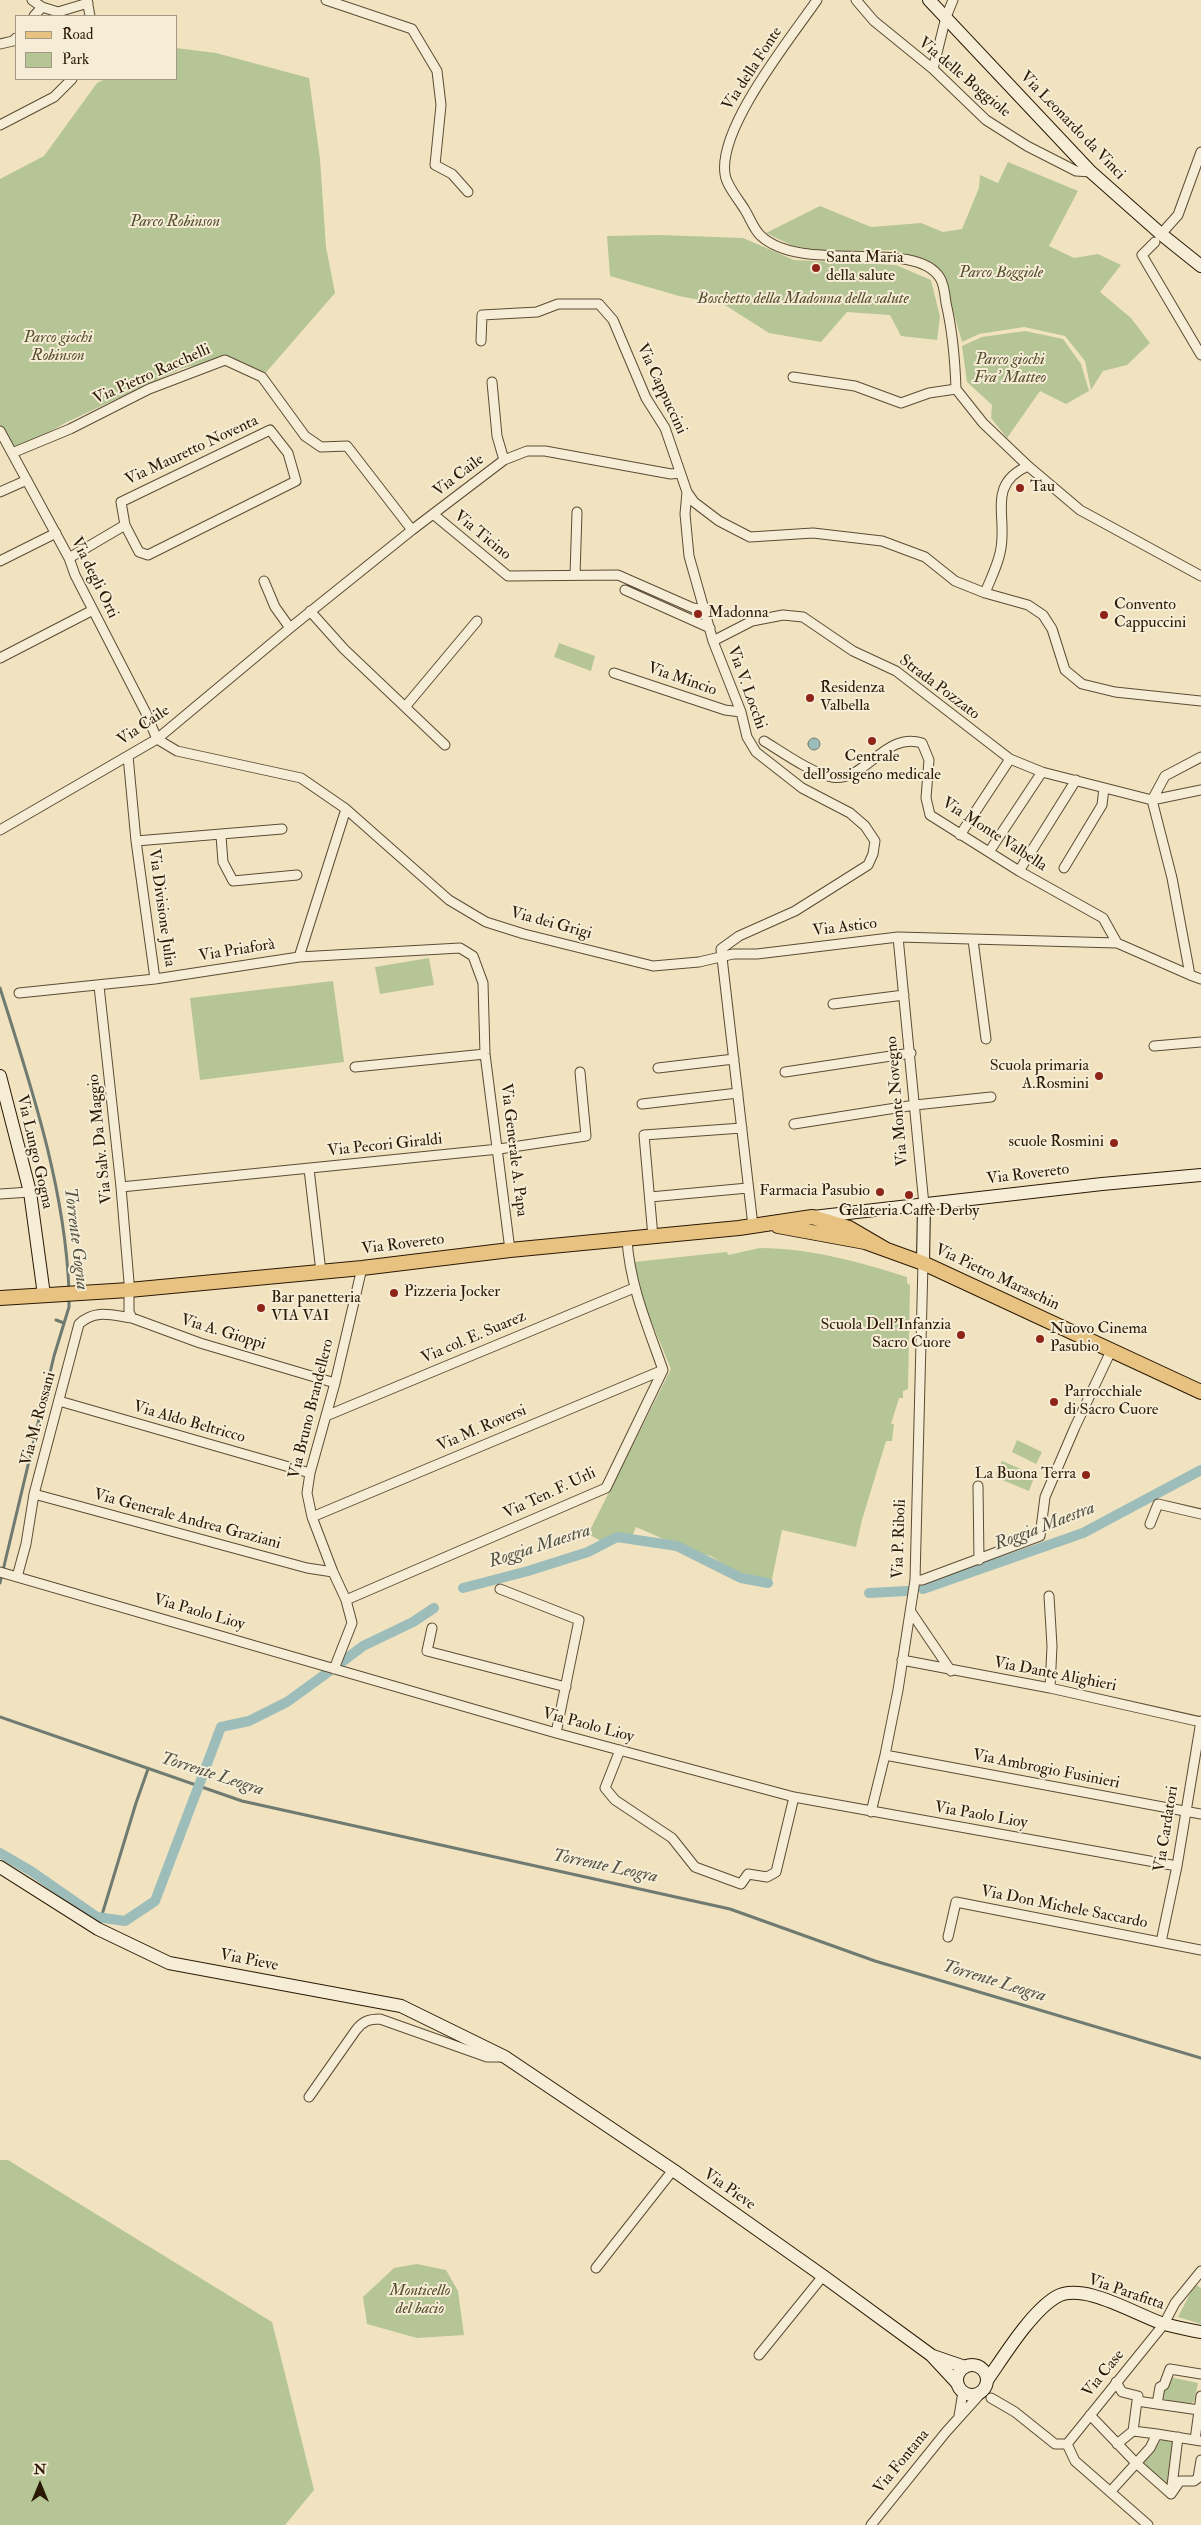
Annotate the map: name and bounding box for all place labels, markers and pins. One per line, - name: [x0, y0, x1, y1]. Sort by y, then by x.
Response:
- place label: Santa Maria della salute: [826, 249, 904, 287]
- marker: Santa Maria della salute: [810, 262, 822, 274]
- place label: Tau: [1030, 478, 1055, 498]
- marker: Tau: [1014, 482, 1026, 494]
- place label: Convento Cappuccini: [1114, 596, 1186, 634]
- place label: Madonna: [708, 604, 769, 624]
- marker: Madonna: [692, 608, 704, 620]
- marker: Convento Cappuccini: [1098, 609, 1110, 621]
- place label: Residenza Valbella: [820, 679, 885, 717]
- marker: Residenza Valbella: [804, 692, 816, 704]
- marker: Centrale dell'ossigeno medicale: [866, 735, 878, 747]
- place label: Centrale dell'ossigeno medicale: [803, 748, 941, 786]
- place label: Scuola primaria A.Rosmini: [990, 1057, 1089, 1095]
- marker: Scuola primaria A.Rosmini: [1093, 1070, 1105, 1082]
- place label: scuole Rosmini: [1008, 1133, 1104, 1153]
- marker: scuole Rosmini: [1108, 1137, 1120, 1149]
- place label: Farmacia Pasubio: [759, 1182, 870, 1202]
- marker: Farmacia Pasubio: [874, 1186, 886, 1198]
- marker: Gelateria Caffè Derby: [903, 1189, 915, 1201]
- place label: Gelateria Caffè Derby: [839, 1202, 979, 1222]
- place label: Pizzeria Jocker: [404, 1283, 500, 1303]
- marker: Pizzeria Jocker: [388, 1287, 400, 1299]
- place label: Bar panetteria VIA VAI: [271, 1289, 361, 1327]
- marker: Bar panetteria VIA VAI: [255, 1302, 267, 1314]
- place label: Scuola Dell'Infanzia Sacro Cuore: [820, 1316, 951, 1354]
- place label: Nuovo Cinema Pasubio: [1050, 1320, 1147, 1358]
- marker: Scuola Dell'Infanzia Sacro Cuore: [955, 1329, 967, 1341]
- marker: Nuovo Cinema Pasubio: [1034, 1333, 1046, 1345]
- place label: Parrocchiale di Sacro Cuore: [1064, 1383, 1159, 1421]
- marker: Parrocchiale di Sacro Cuore: [1048, 1396, 1060, 1408]
- place label: La Buona Terra: [975, 1465, 1076, 1485]
- marker: La Buona Terra: [1080, 1469, 1092, 1481]

